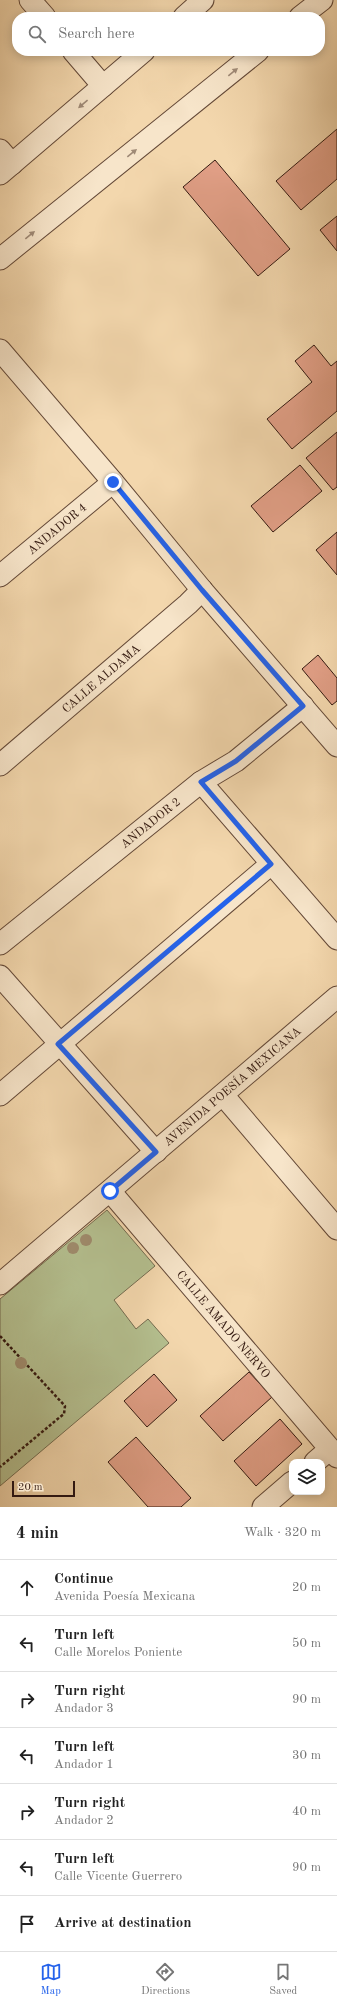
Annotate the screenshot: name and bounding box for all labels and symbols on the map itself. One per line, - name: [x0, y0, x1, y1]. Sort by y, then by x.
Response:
- one-way arrow: [227, 67, 238, 76]
- one-way arrow: [77, 99, 88, 108]
- one-way arrow: [126, 149, 137, 158]
- one-way arrow: [25, 230, 36, 239]
- route end: [104, 473, 122, 491]
- street label: ANDADOR 4: [26, 501, 89, 557]
- street label: CALLE ALDAMA: [60, 643, 143, 716]
- street label: ANDADOR 2: [119, 796, 183, 851]
- street label: AVENIDA POESÍA MEXICANA: [162, 1025, 304, 1149]
- route start: [101, 1182, 119, 1200]
- street label: CALLE AMADO NERVO: [174, 1269, 272, 1381]
- scale bar: [12, 1479, 75, 1498]

